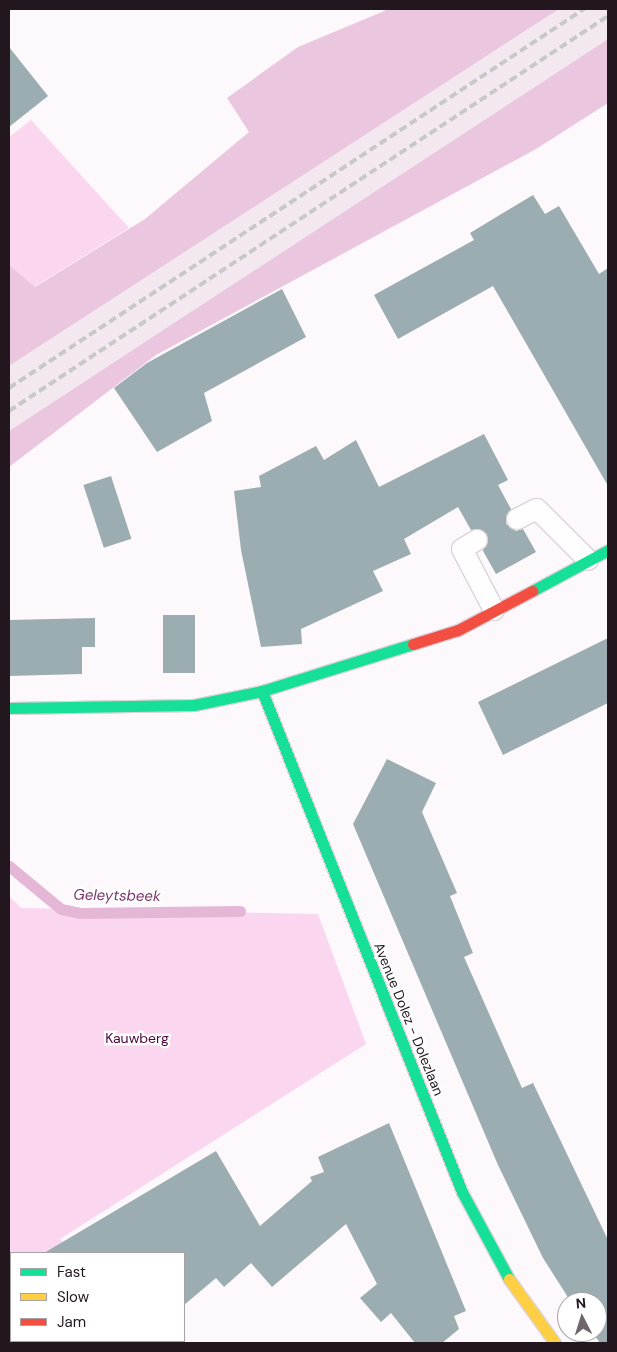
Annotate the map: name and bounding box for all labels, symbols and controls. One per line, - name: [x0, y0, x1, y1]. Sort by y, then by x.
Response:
- water label: Geleytsbeek: [73, 886, 161, 906]
- street label: Avenue Dolez - Dolezlaan: [371, 940, 447, 1098]
- park label: Kauwberg: [105, 1030, 169, 1046]
- legend: [10, 1252, 185, 1342]
- text: Fast: [57, 1262, 86, 1282]
- text: Slow: [57, 1287, 89, 1307]
- north arrow: [557, 1292, 607, 1342]
- text: N: [575, 1294, 587, 1312]
- text: Jam: [57, 1312, 86, 1332]

